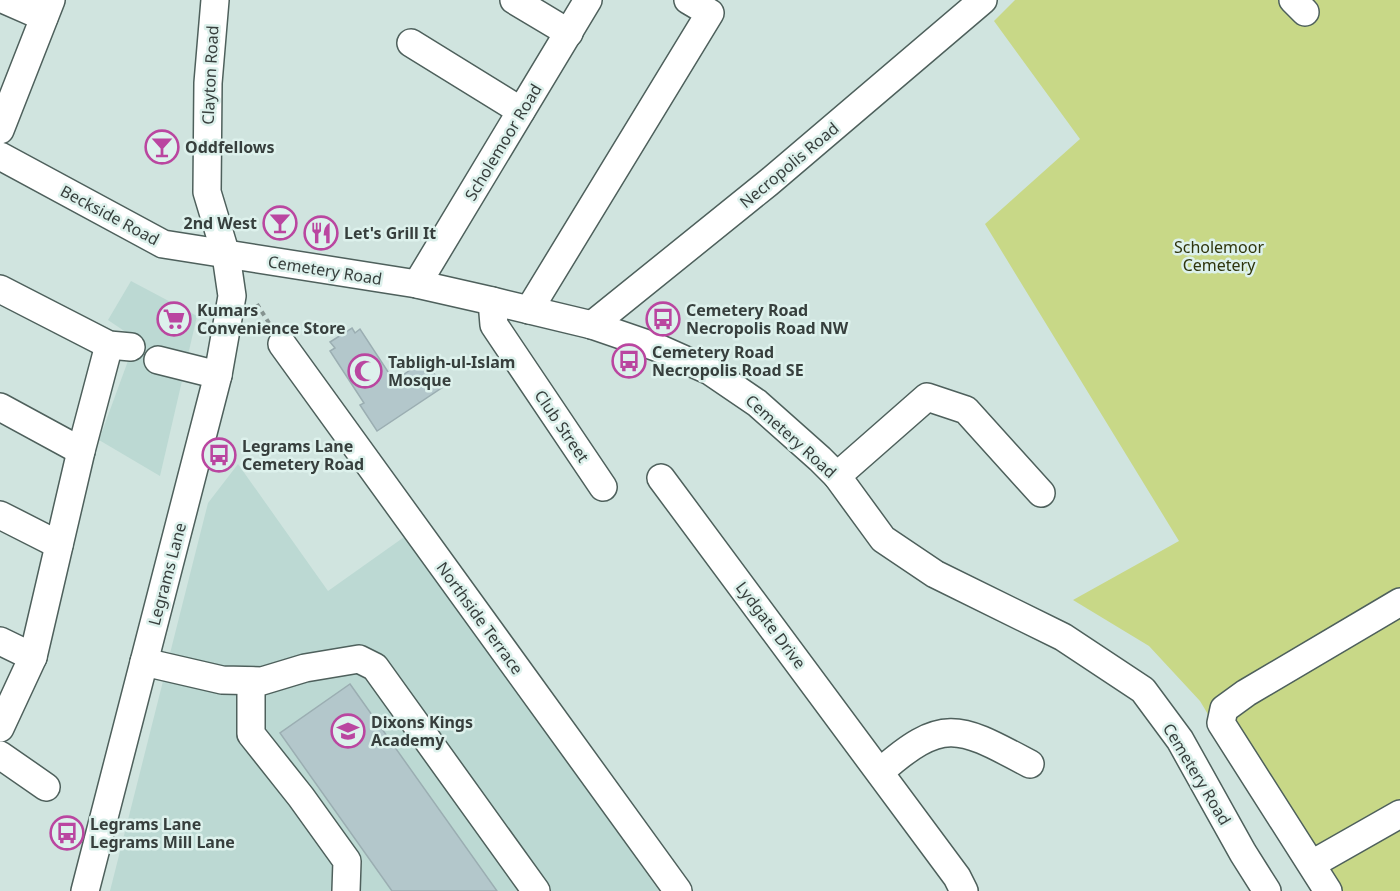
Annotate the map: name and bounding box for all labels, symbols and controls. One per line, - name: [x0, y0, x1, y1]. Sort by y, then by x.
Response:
- street label: Clayton Road: [196, 25, 224, 125]
- street label: Scholemoor Road: [459, 79, 547, 205]
- street label: Necropolis Road: [735, 117, 843, 213]
- bar icon: Oddfellows: [144, 129, 180, 165]
- place label: Oddfellows: [185, 136, 275, 158]
- street label: Beckside Road: [57, 180, 163, 250]
- bar icon: 2nd West: [262, 205, 298, 241]
- place label: 2nd West: [183, 212, 257, 234]
- restaurant icon: Let's Grill It: [303, 215, 339, 251]
- place label: Let's Grill It: [344, 222, 436, 244]
- park label: Scholemoor Cemetery: [1174, 236, 1264, 276]
- street label: Cemetery Road: [266, 250, 384, 290]
- place label: Kumars Convenience Store: [197, 299, 346, 339]
- place label: Cemetery Road Necropolis Road NW: [686, 299, 849, 339]
- supermarket icon: Kumars Convenience Store: [156, 301, 192, 337]
- bus stop icon: Cemetery Road Necropolis Road NW: [645, 301, 681, 337]
- place label: Cemetery Road Necropolis Road SE: [652, 341, 804, 381]
- bus stop icon: Cemetery Road Necropolis Road SE: [611, 343, 647, 379]
- place label: Tabligh-ul-Islam Mosque: [388, 351, 515, 391]
- mosque icon: Tabligh-ul-Islam Mosque: [347, 353, 383, 389]
- street label: Club Street: [530, 386, 594, 467]
- street label: Cemetery Road: [741, 389, 841, 483]
- place label: Legrams Lane Cemetery Road: [242, 435, 364, 475]
- bus stop icon: Legrams Lane Cemetery Road: [201, 437, 237, 473]
- street label: Legrams Lane: [143, 520, 191, 628]
- street label: Northside Terrace: [432, 557, 528, 679]
- street label: Lydgate Drive: [731, 577, 811, 673]
- place label: Dixons Kings Academy: [371, 711, 473, 751]
- school or university icon: Dixons Kings Academy: [330, 713, 366, 749]
- street label: Cemetery Road: [1158, 719, 1236, 829]
- place label: Legrams Lane Legrams Mill Lane: [90, 813, 235, 853]
- bus stop icon: Legrams Lane Legrams Mill Lane: [49, 815, 85, 851]

